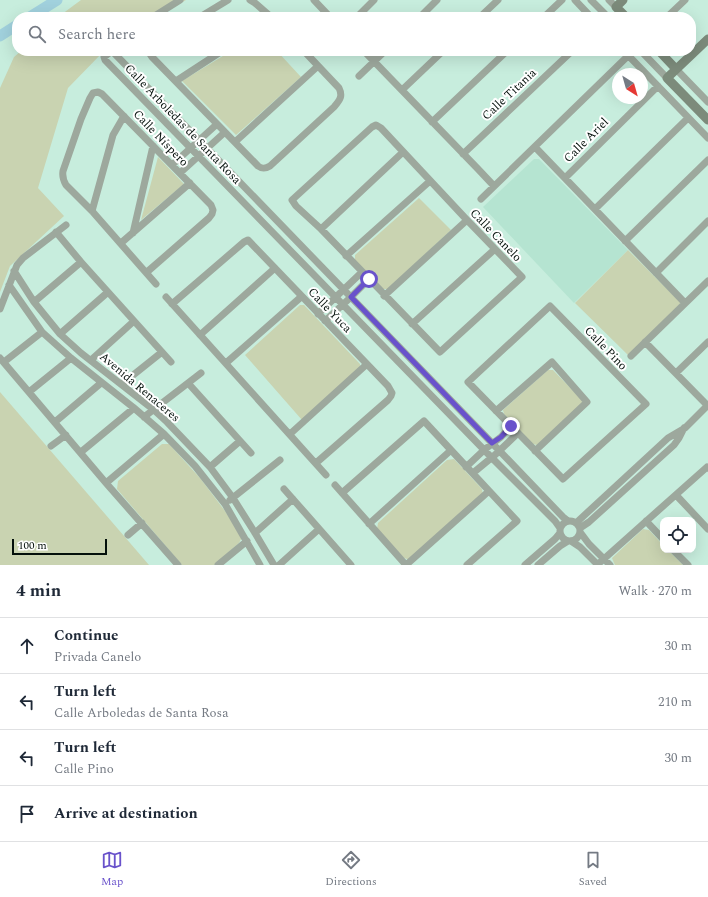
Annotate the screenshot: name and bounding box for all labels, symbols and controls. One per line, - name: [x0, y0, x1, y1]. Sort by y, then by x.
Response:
- search box: [12, 12, 696, 56]
- icon: search: [26, 23, 48, 45]
- text: Search here: [58, 23, 136, 46]
- street label: Calle Arboledas de Santa Rosa: [120, 60, 246, 189]
- street label: Calle Titania: [478, 64, 541, 125]
- north arrow: [612, 68, 648, 104]
- street label: Calle Níspero: [129, 106, 193, 171]
- street label: Calle Ariel: [559, 113, 613, 167]
- street label: Calle Canelo: [465, 204, 526, 266]
- route start: [360, 270, 378, 288]
- street label: Calle Yuca: [303, 283, 356, 337]
- street label: Calle Pino: [580, 322, 632, 375]
- street label: Avenida Renaceres: [95, 348, 184, 427]
- route end: [502, 417, 520, 435]
- map controls: [660, 517, 696, 553]
- button: locate: [660, 517, 696, 553]
- scale bar: [12, 537, 107, 556]
- text: 100 m: [18, 537, 47, 554]
- text: 4 min: [16, 578, 61, 604]
- text: Walk · 270 m: [618, 581, 692, 601]
- text: Continue: [54, 624, 119, 647]
- icon: ahead: [16, 635, 38, 657]
- text: 30 m: [665, 636, 692, 656]
- text: Privada Canelo: [54, 647, 141, 667]
- text: Turn left: [54, 680, 116, 703]
- icon: left: [16, 691, 38, 713]
- text: 210 m: [658, 692, 692, 712]
- text: Calle Arboledas de Santa Rosa: [54, 703, 229, 723]
- text: Turn left: [54, 736, 116, 759]
- icon: left: [16, 747, 38, 769]
- text: 30 m: [665, 748, 692, 768]
- text: Calle Pino: [54, 759, 114, 779]
- text: Arrive at destination: [54, 802, 198, 825]
- icon: arrive: [16, 803, 38, 825]
- tab: Map: [101, 849, 123, 890]
- tab: Directions: [325, 849, 377, 890]
- tab: Saved: [579, 849, 607, 890]

